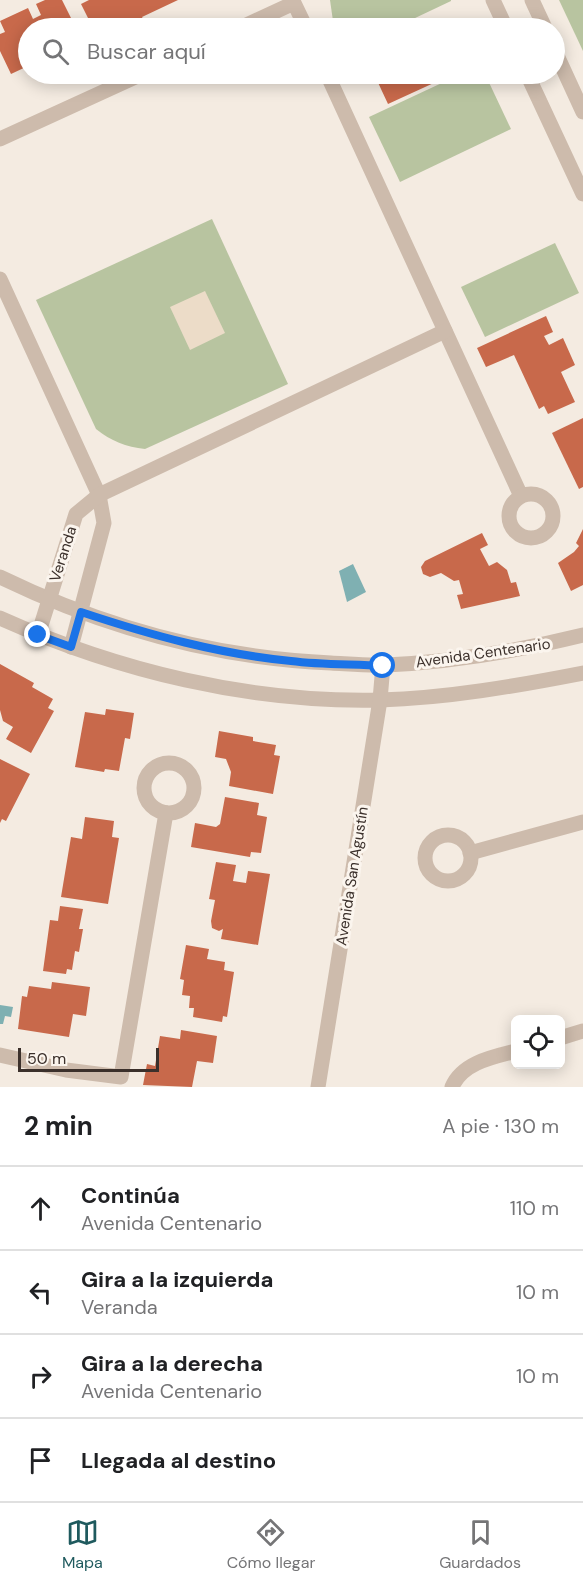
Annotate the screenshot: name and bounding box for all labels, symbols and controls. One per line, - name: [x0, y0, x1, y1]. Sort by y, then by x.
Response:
- search box: [18, 18, 565, 84]
- icon: search: [39, 35, 72, 68]
- text: Buscar aquí: [87, 37, 206, 66]
- street label: Veranda: [45, 524, 81, 584]
- route end: [24, 621, 50, 647]
- street label: Avenida Centenario: [414, 634, 552, 672]
- route start: [369, 652, 395, 678]
- street label: Avenida San Agustín: [331, 805, 373, 947]
- map controls: [511, 1015, 565, 1069]
- button: locate: [511, 1015, 565, 1069]
- scale bar: [18, 1045, 159, 1072]
- text: 50 m: [27, 1048, 66, 1069]
- text: 2 min: [24, 1109, 93, 1143]
- text: A pie · 130 m: [442, 1113, 559, 1139]
- text: Continúa: [81, 1181, 180, 1210]
- icon: ahead: [24, 1192, 57, 1225]
- text: 110 m: [510, 1195, 559, 1221]
- text: Avenida Centenario: [81, 1210, 262, 1236]
- text: Gira a la izquierda: [81, 1265, 273, 1294]
- icon: left: [24, 1276, 57, 1309]
- text: 10 m: [516, 1279, 559, 1305]
- text: Veranda: [81, 1294, 158, 1320]
- text: Gira a la derecha: [81, 1349, 263, 1378]
- icon: right: [24, 1360, 57, 1393]
- text: 10 m: [516, 1363, 559, 1389]
- text: Avenida Centenario: [81, 1378, 262, 1404]
- icon: arrive: [24, 1444, 57, 1477]
- text: Llegada al destino: [81, 1446, 276, 1475]
- tab: Mapa: [62, 1516, 103, 1573]
- tab: Cómo llegar: [227, 1516, 315, 1573]
- tab: Guardados: [439, 1516, 521, 1573]

